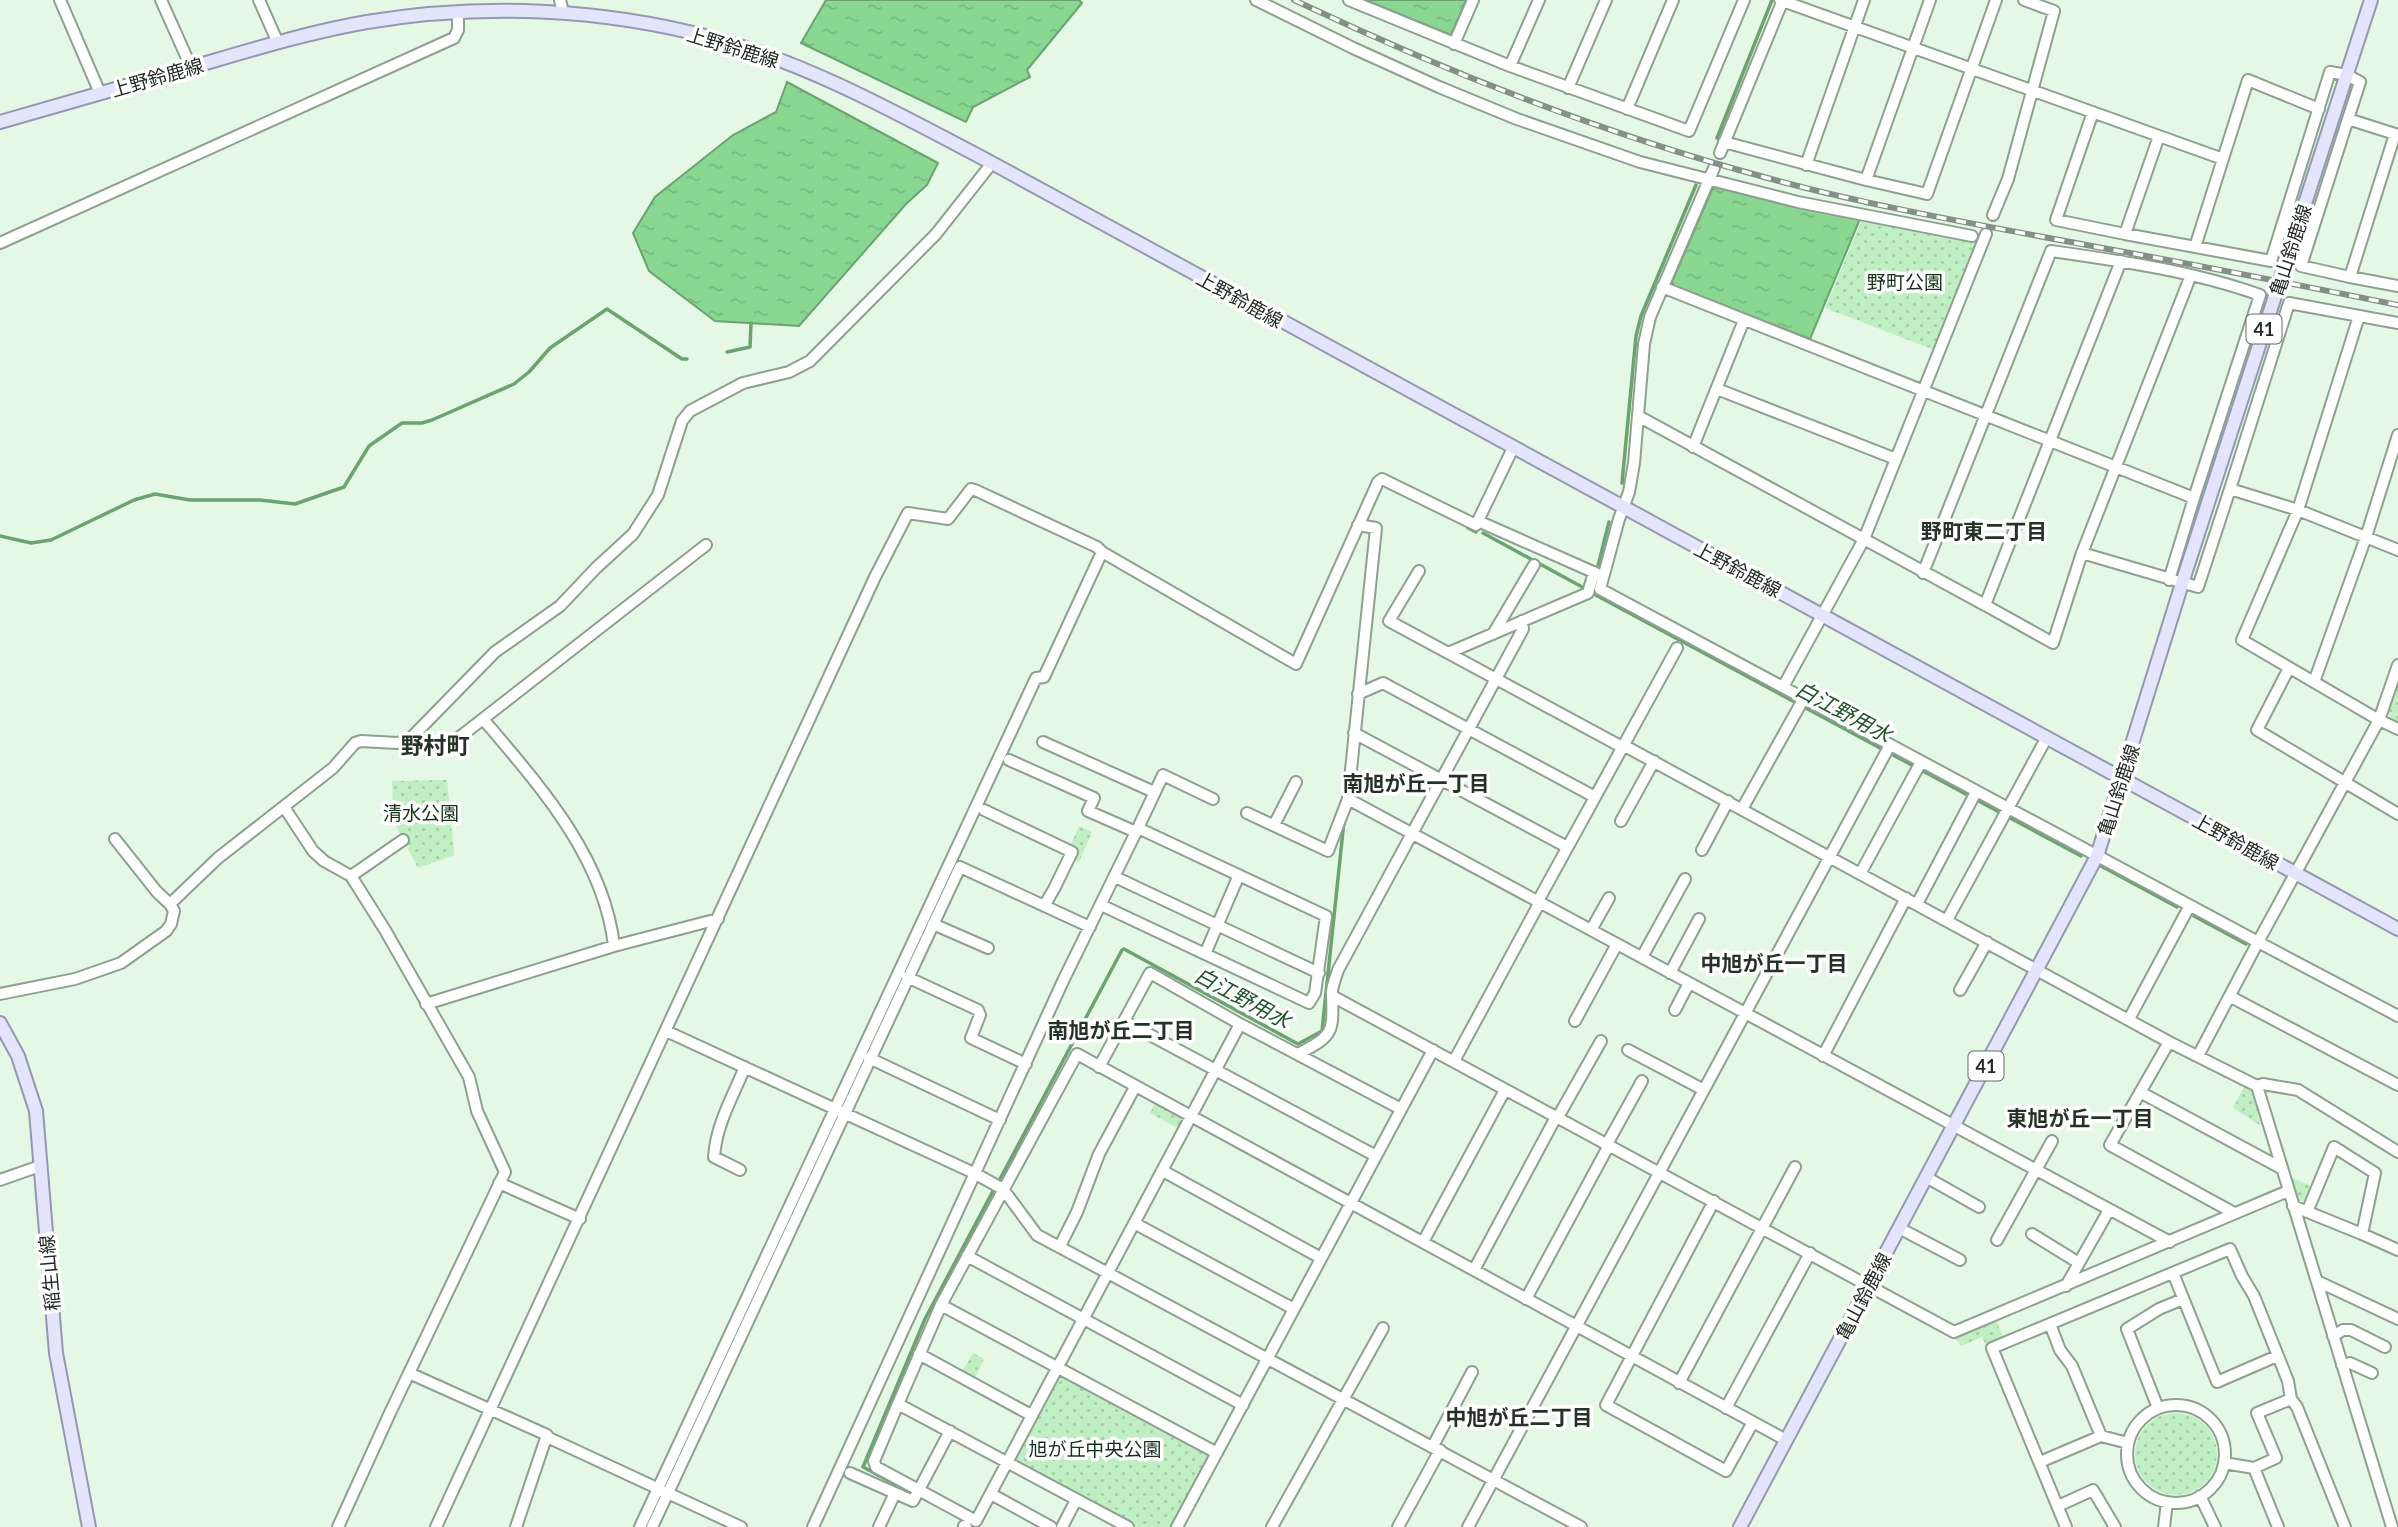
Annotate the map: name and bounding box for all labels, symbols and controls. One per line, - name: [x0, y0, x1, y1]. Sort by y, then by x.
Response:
- street label: 上野鈴鹿線: [684, 22, 782, 72]
- street label: 上野鈴鹿線: [108, 53, 206, 101]
- street label: 亀山鈴鹿線: [2264, 201, 2316, 299]
- street label: 上野鈴鹿線: [1193, 266, 1287, 332]
- park label: 野町公園: [1867, 270, 1943, 293]
- road number: 41: [2246, 314, 2282, 344]
- district label: 野町東二丁目: [1921, 518, 2047, 543]
- street label: 上野鈴鹿線: [1691, 537, 1785, 601]
- water label: 白江野用水: [1792, 675, 1898, 748]
- district label: 野村町: [401, 731, 470, 759]
- street label: 亀山鈴鹿線: [2092, 741, 2144, 839]
- district label: 南旭が丘一丁目: [1343, 770, 1490, 795]
- park label: 清水公園: [383, 801, 459, 824]
- street label: 上野鈴鹿線: [2189, 808, 2283, 874]
- district label: 中旭が丘一丁目: [1701, 950, 1848, 975]
- water label: 白江野用水: [1191, 961, 1297, 1034]
- district label: 南旭が丘二丁目: [1048, 1017, 1195, 1042]
- road number: 41: [1968, 1051, 2004, 1080]
- district label: 東旭が丘一丁目: [2007, 1105, 2154, 1130]
- street label: 稲生山線: [34, 1234, 64, 1312]
- street label: 亀山鈴鹿線: [1831, 1249, 1895, 1343]
- district label: 中旭が丘二丁目: [1446, 1404, 1593, 1429]
- park label: 旭が丘中央公園: [1028, 1437, 1162, 1460]

